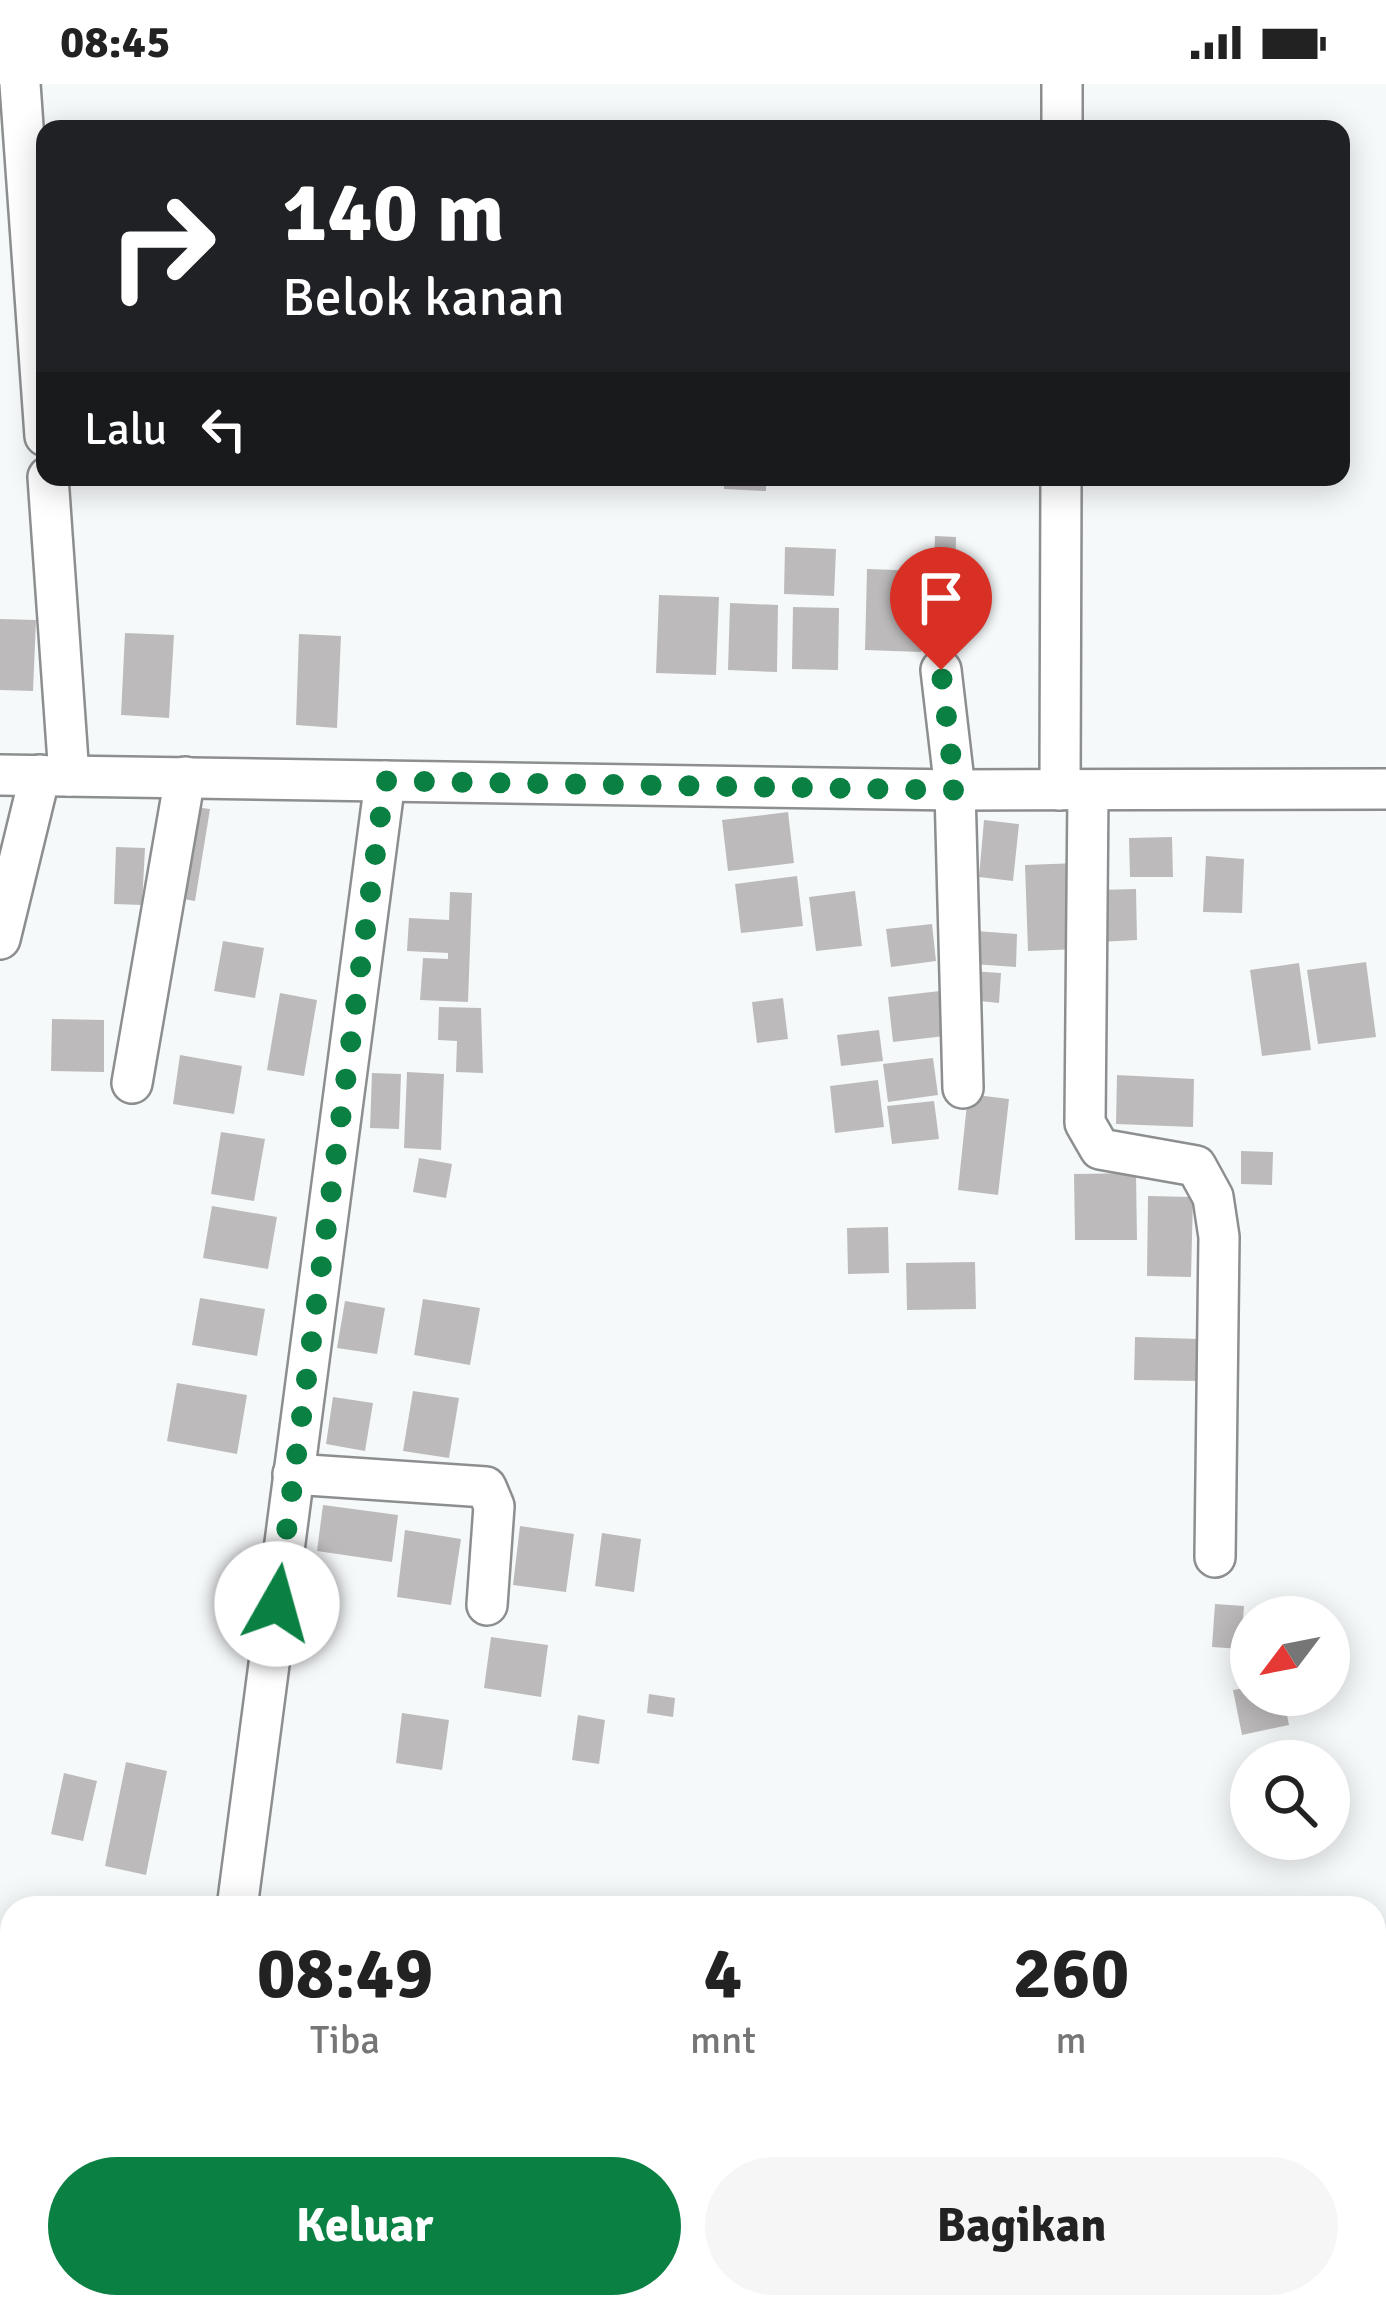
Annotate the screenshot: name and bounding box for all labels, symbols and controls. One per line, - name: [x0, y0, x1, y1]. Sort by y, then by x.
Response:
- text: 08:45: [60, 15, 170, 70]
- text: 140 m: [282, 161, 504, 265]
- icon: right: [84, 168, 240, 324]
- text: Belok kanan: [282, 264, 565, 331]
- icon: left: [191, 396, 257, 462]
- text: Lalu: [84, 402, 167, 457]
- pin: [890, 547, 992, 670]
- icon: arrive: [908, 565, 974, 631]
- position arrow: [214, 1541, 340, 1667]
- north arrow: [1230, 1596, 1350, 1716]
- map controls: [1230, 1596, 1350, 1860]
- button: search: [1230, 1740, 1350, 1860]
- text: 08:49: [257, 1929, 433, 2018]
- text: 4: [704, 1929, 742, 2018]
- text: 260: [1013, 1929, 1129, 2018]
- text: Tiba: [310, 2016, 380, 2064]
- text: mnt: [690, 2016, 756, 2064]
- text: m: [1055, 2016, 1087, 2064]
- button: Keluar: [48, 2157, 681, 2295]
- button: Bagikan: [705, 2157, 1338, 2295]

